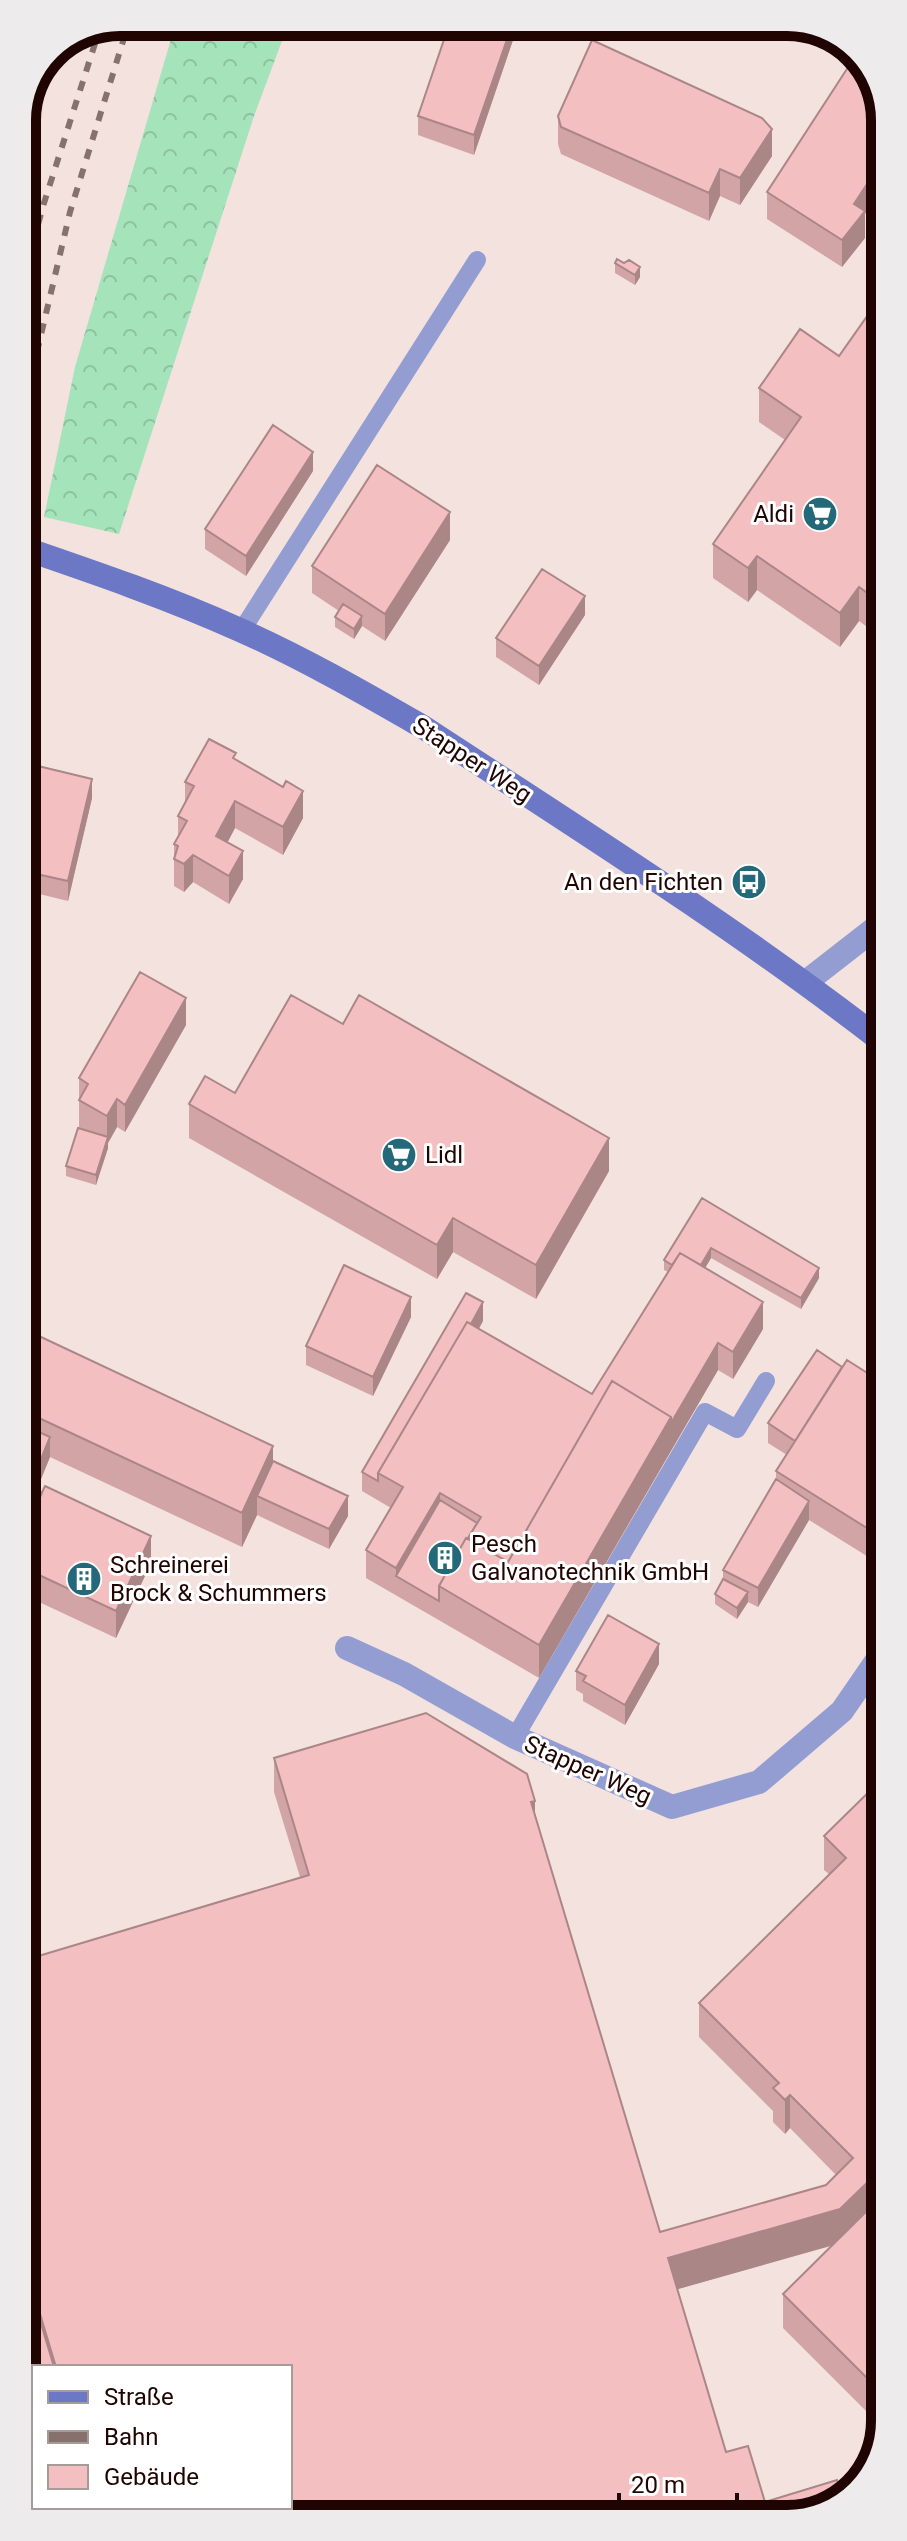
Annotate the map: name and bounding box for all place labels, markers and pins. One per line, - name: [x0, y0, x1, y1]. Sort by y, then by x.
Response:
- supermarket icon: Aldi: [801, 495, 839, 533]
- place label: Aldi: [753, 500, 794, 528]
- bus stop icon: An den Fichten: [730, 863, 768, 901]
- place label: An den Fichten: [564, 868, 723, 896]
- supermarket icon: Lidl: [380, 1136, 418, 1174]
- place label: Lidl: [425, 1141, 463, 1169]
- place label: Pesch Galvanotechnik GmbH: [471, 1530, 709, 1586]
- building icon: Pesch Galvanotechnik GmbH: [426, 1539, 464, 1577]
- place label: Schreinerei Brock & Schummers: [110, 1551, 327, 1607]
- building icon: Schreinerei Brock & Schummers: [65, 1560, 103, 1598]

